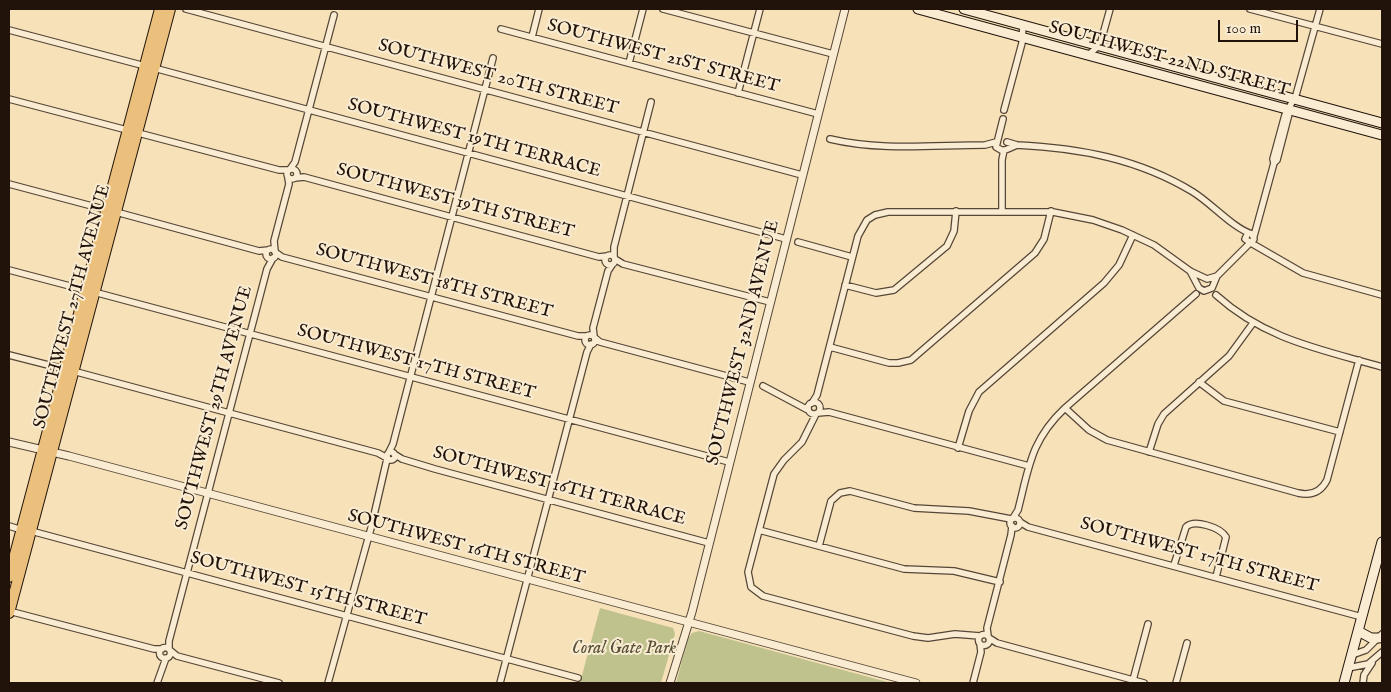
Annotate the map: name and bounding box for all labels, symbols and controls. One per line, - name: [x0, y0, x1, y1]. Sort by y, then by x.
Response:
- scale bar: [1221, 10, 1301, 42]
- street label: SOUTHWEST 21ST STREET: [545, 16, 781, 98]
- street label: SOUTHWEST 22ND STREET: [1046, 17, 1292, 103]
- text: 100 m: [1226, 19, 1261, 38]
- street label: SOUTHWEST 20TH STREET: [376, 36, 620, 120]
- street label: SOUTHWEST 19TH TERRACE: [345, 95, 603, 183]
- street label: SOUTHWEST 19TH STREET: [334, 160, 576, 244]
- street label: SOUTHWEST 27TH AVENUE: [30, 183, 116, 431]
- street label: SOUTHWEST 32ND AVENUE: [703, 218, 785, 468]
- street label: SOUTHWEST 18TH STREET: [313, 240, 555, 324]
- street label: SOUTHWEST 29TH AVENUE: [172, 284, 258, 532]
- street label: SOUTHWEST 17TH STREET: [295, 321, 537, 405]
- street label: SOUTHWEST 16TH TERRACE: [430, 443, 688, 531]
- street label: SOUTHWEST 16TH STREET: [345, 506, 587, 590]
- street label: SOUTHWEST 17TH STREET: [1078, 514, 1320, 598]
- street label: SOUTHWEST 15TH STREET: [188, 548, 428, 632]
- park label: Coral Gate Park: [572, 638, 676, 660]

